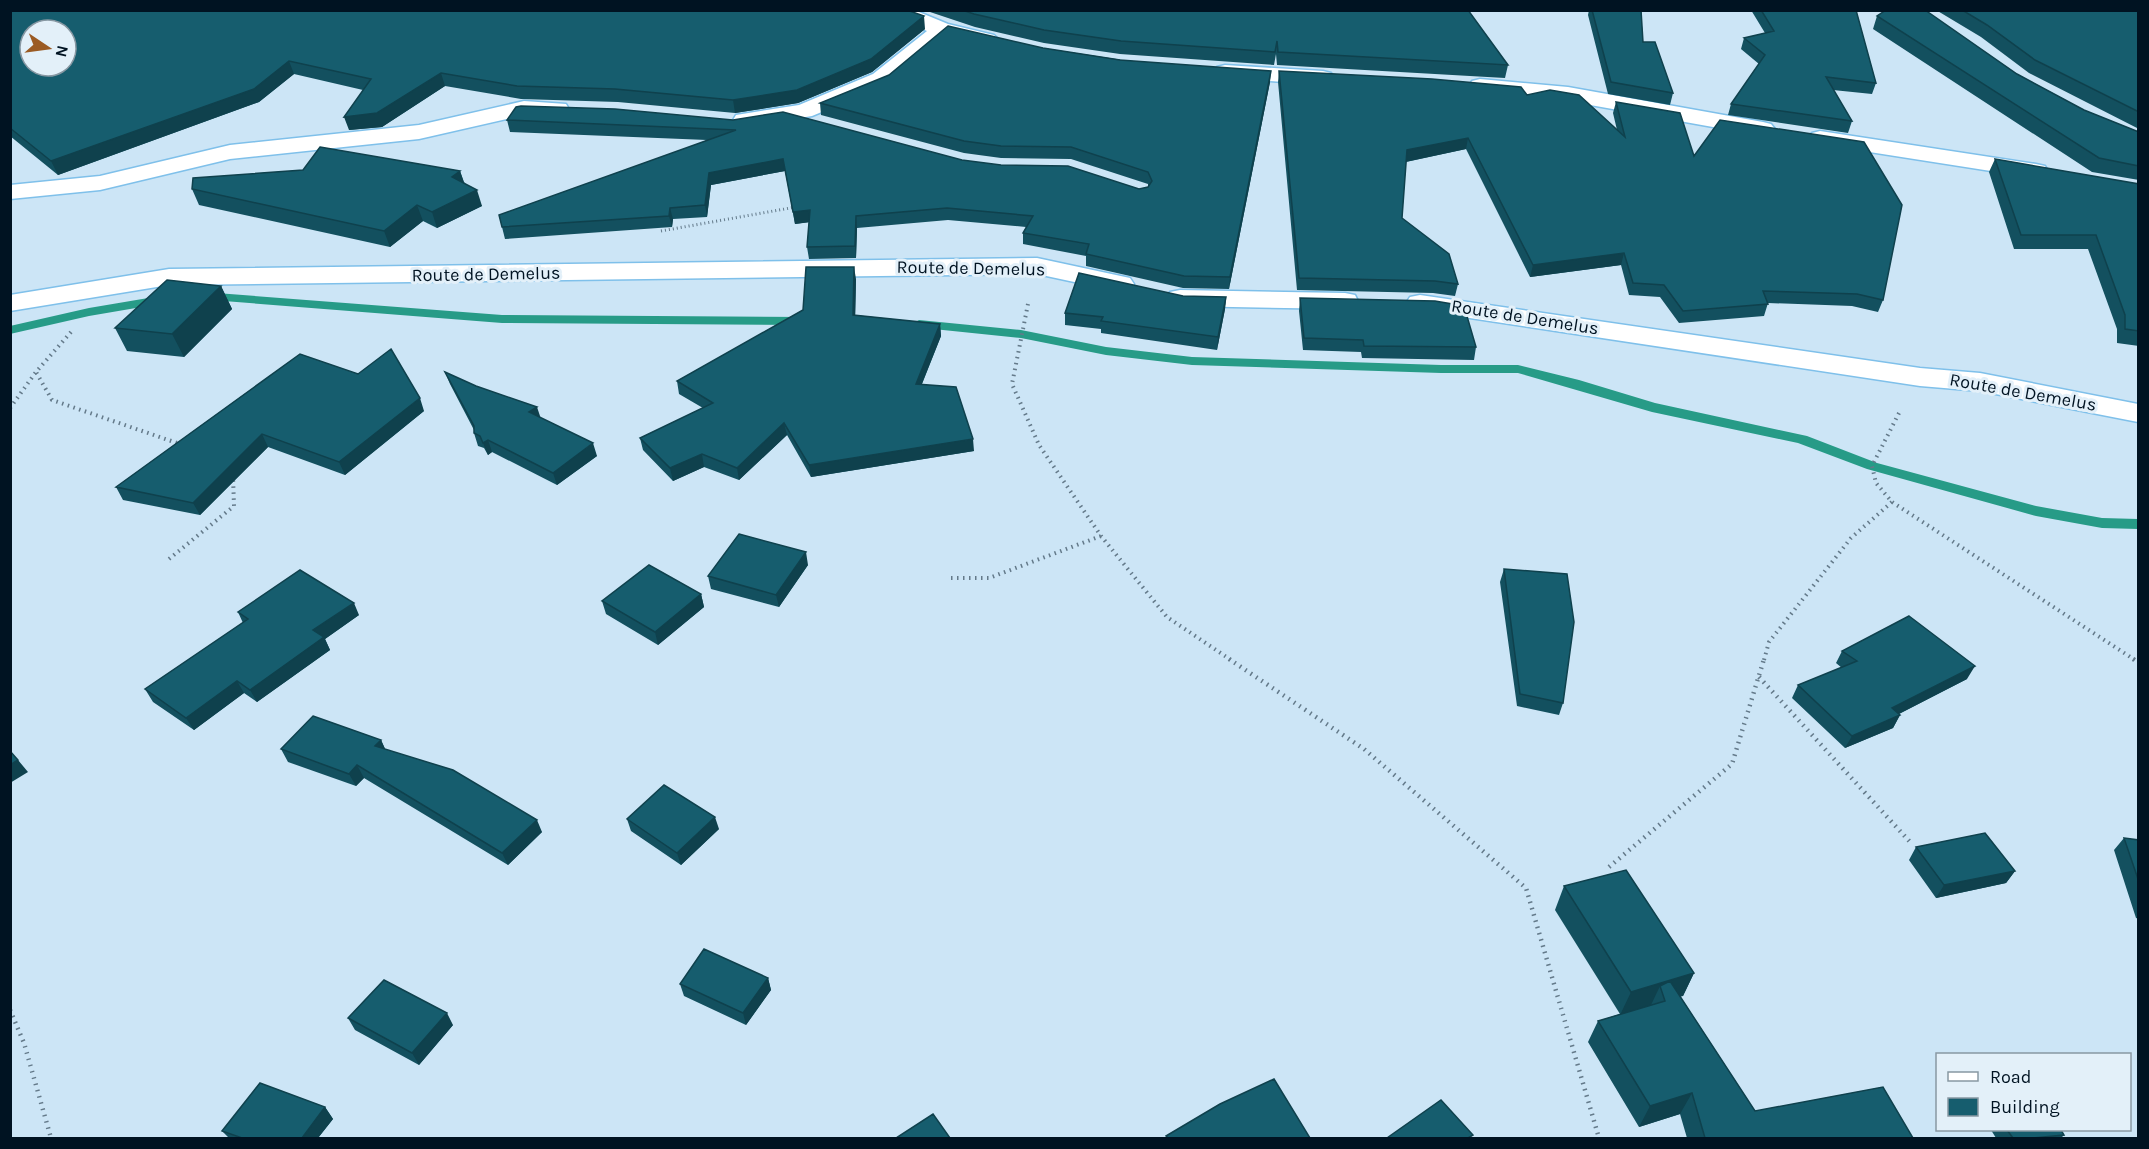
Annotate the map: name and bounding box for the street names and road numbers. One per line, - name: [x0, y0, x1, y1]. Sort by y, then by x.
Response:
- street label: Route de Demelus: [896, 256, 1046, 280]
- street label: Route de Demelus: [411, 262, 561, 286]
- street label: Route de Demelus: [1450, 294, 1600, 340]
- street label: Route de Demelus: [1948, 368, 2098, 416]

